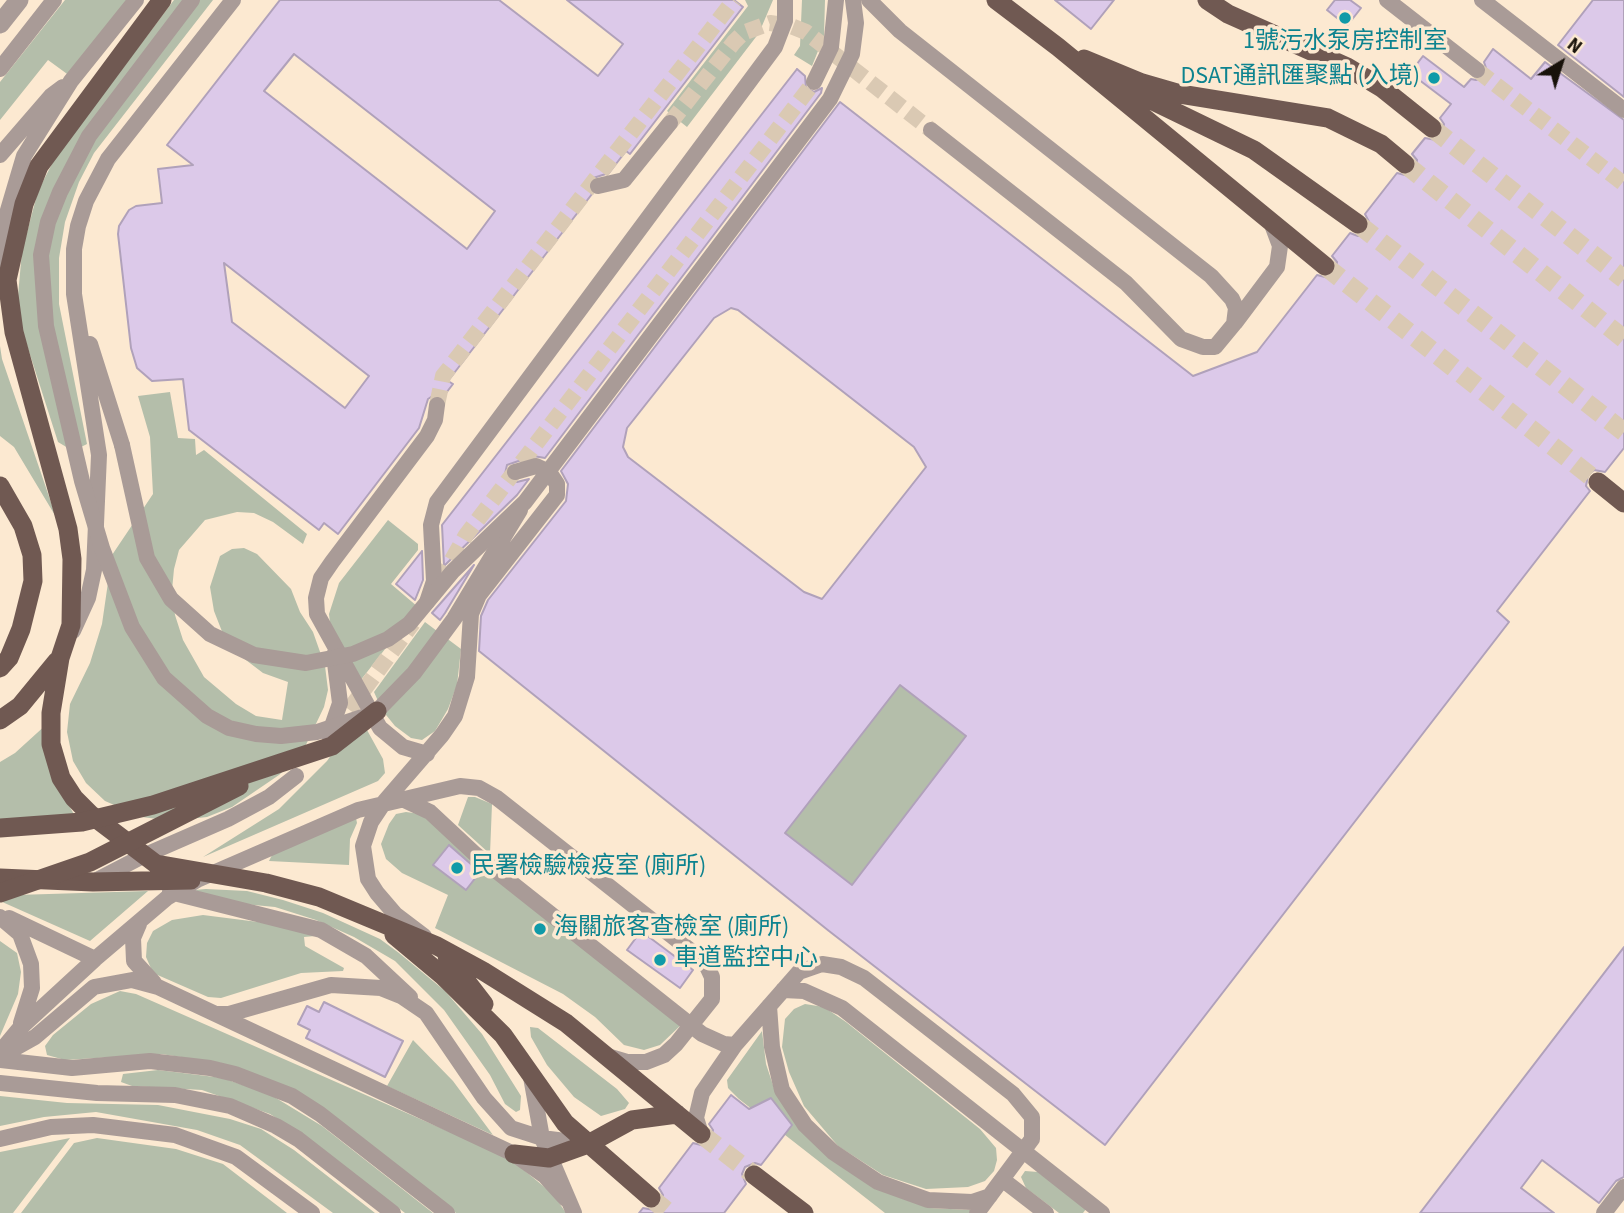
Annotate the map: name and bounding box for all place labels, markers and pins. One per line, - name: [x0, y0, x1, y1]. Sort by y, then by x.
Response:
- marker: 1號污水泵房控制室: [1337, 10, 1353, 26]
- place label: 1號污水泵房控制室: [1243, 29, 1447, 57]
- place label: DSAT通訊匯聚點 (入境): [1180, 64, 1420, 92]
- marker: DSAT通訊匯聚點 (入境): [1426, 70, 1442, 86]
- place label: 民署檢驗檢疫室 (廁所): [471, 854, 706, 882]
- marker: 民署檢驗檢疫室 (廁所): [449, 860, 465, 876]
- place label: 海關旅客查檢室 (廁所): [554, 915, 789, 943]
- marker: 海關旅客查檢室 (廁所): [532, 921, 548, 937]
- place label: 車道監控中心: [674, 946, 818, 974]
- marker: 車道監控中心: [652, 952, 668, 968]

